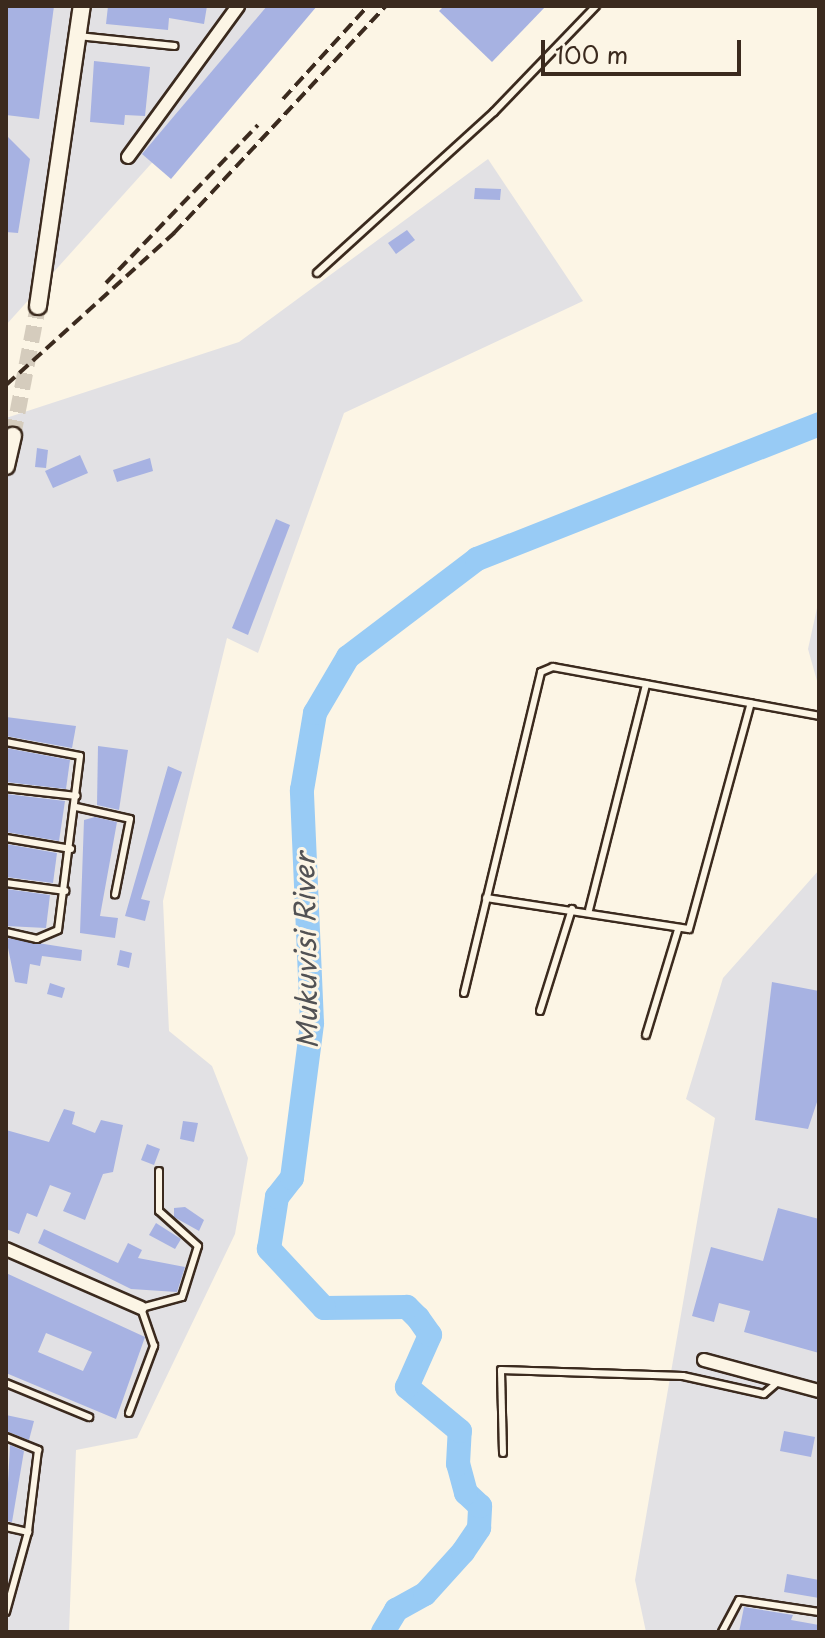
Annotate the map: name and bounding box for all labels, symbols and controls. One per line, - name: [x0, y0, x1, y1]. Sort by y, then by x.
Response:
- scale bar: [545, 24, 745, 74]
- text: 100 m: [555, 36, 628, 72]
- water label: Mukuvisi River: [286, 853, 324, 1049]

